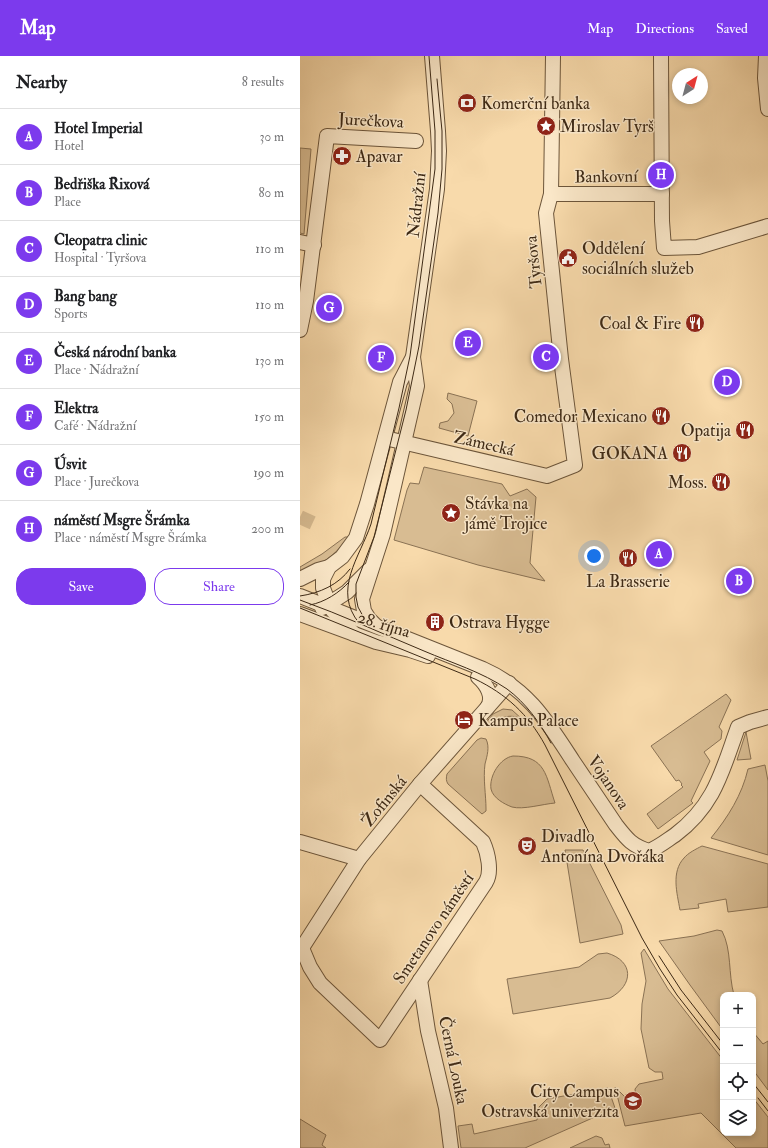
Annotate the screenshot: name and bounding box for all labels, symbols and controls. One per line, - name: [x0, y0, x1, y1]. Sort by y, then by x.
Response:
- text: Map: [20, 16, 56, 40]
- text: Map: [587, 20, 613, 37]
- text: Directions: [635, 20, 694, 37]
- text: Saved: [716, 20, 748, 37]
- north arrow: [672, 68, 708, 104]
- text: Nearby: [16, 72, 67, 93]
- text: 8 results: [242, 74, 284, 90]
- bank icon: Komerční banka: [456, 92, 478, 114]
- place label: Komerční banka: [481, 93, 591, 114]
- street label: Jurečkova: [337, 108, 405, 134]
- place icon: Miroslav Tyrš: [535, 115, 557, 137]
- place label: Miroslav Tyrš: [560, 116, 654, 138]
- text: Hotel Imperial: [54, 119, 143, 138]
- text: A: [25, 129, 33, 145]
- text: 30 m: [260, 129, 284, 145]
- text: Hotel: [54, 138, 84, 154]
- pharmacy icon: Apavar: [331, 145, 353, 167]
- place label: Apavar: [355, 146, 403, 168]
- pin: H: [648, 160, 674, 190]
- street label: Bankovní: [574, 165, 639, 188]
- street label: Nádražní: [403, 170, 430, 238]
- text: Bedřiška Rixová: [54, 175, 149, 194]
- text: B: [25, 185, 33, 201]
- text: 80 m: [258, 185, 284, 201]
- text: Place: [54, 194, 81, 210]
- text: Cleopatra clinic: [54, 231, 147, 250]
- street label: Tyršova: [520, 233, 548, 289]
- place label: Oddělení sociálních služeb: [582, 238, 694, 279]
- text: C: [24, 241, 34, 257]
- text: 110 m: [255, 241, 284, 257]
- public building icon: Oddělení sociálních služeb: [557, 247, 579, 269]
- text: Hospital · Tyršova: [54, 250, 146, 266]
- text: Bang bang: [54, 287, 117, 306]
- pin: G: [316, 293, 342, 323]
- text: D: [24, 297, 34, 313]
- text: 110 m: [255, 297, 284, 313]
- text: Sports: [54, 306, 88, 322]
- restaurant icon: Coal & Fire: [684, 312, 706, 334]
- place label: Coal & Fire: [599, 313, 681, 334]
- pin: E: [455, 328, 481, 358]
- pin: C: [533, 342, 559, 372]
- text: Česká národní banka: [54, 343, 176, 362]
- pin: F: [368, 343, 394, 373]
- text: E: [24, 353, 34, 369]
- text: 130 m: [255, 353, 284, 369]
- text: Place · Nádražní: [54, 362, 139, 378]
- pin: D: [714, 367, 740, 397]
- text: Elektra: [54, 399, 99, 418]
- restaurant icon: Comedor Mexicano: [650, 405, 672, 427]
- place label: Comedor Mexicano: [514, 406, 647, 427]
- text: F: [25, 409, 33, 425]
- text: 150 m: [254, 409, 284, 425]
- text: Café · Nádražní: [54, 418, 136, 434]
- restaurant icon: Opatija: [734, 419, 756, 441]
- place label: Opatija: [681, 420, 732, 442]
- street label: Zámecká: [451, 426, 517, 461]
- restaurant icon: GOKANA: [671, 442, 693, 464]
- place label: GOKANA: [592, 443, 668, 464]
- text: Úsvit: [54, 455, 87, 474]
- text: G: [24, 465, 34, 481]
- text: 190 m: [253, 465, 284, 481]
- restaurant icon: Moss.: [710, 471, 732, 493]
- place label: Moss.: [668, 472, 707, 493]
- text: Place · Jurečkova: [54, 474, 139, 490]
- place label: Stávka na jámě Trojice: [462, 493, 547, 534]
- place icon: Stávka na jámě Trojice: [440, 502, 462, 524]
- text: náměstí Msgre Šrámka: [54, 511, 190, 530]
- text: H: [24, 521, 34, 537]
- text: 200 m: [251, 521, 284, 537]
- text: Place · náměstí Msgre Šrámka: [54, 530, 207, 546]
- pin: A: [646, 539, 672, 569]
- your location: [584, 546, 604, 566]
- restaurant icon: La Brasserie: [617, 547, 639, 569]
- pin: B: [726, 566, 752, 596]
- button: Save: [16, 568, 146, 605]
- button: Share: [154, 568, 284, 605]
- place label: La Brasserie: [586, 571, 670, 592]
- street label: 28. října: [355, 607, 414, 643]
- building icon: Ostrava Hygge: [424, 611, 446, 633]
- place label: Ostrava Hygge: [449, 612, 550, 634]
- hotel icon: Kampus Palace: [453, 709, 475, 731]
- place label: Kampus Palace: [478, 710, 579, 732]
- street label: Vojanova: [583, 751, 635, 814]
- street label: Žofinská: [356, 769, 412, 831]
- place label: Divadlo Antonína Dvořáka: [540, 826, 665, 867]
- theatre icon: Divadlo Antonína Dvořáka: [516, 835, 538, 857]
- street label: Smetanovo náměstí: [388, 867, 479, 988]
- map controls: [720, 992, 756, 1136]
- button: +: [720, 992, 756, 1028]
- street label: Černá Louka: [434, 1014, 474, 1107]
- button: −: [720, 1028, 756, 1064]
- button: locate: [720, 1064, 756, 1100]
- place label: City Campus Ostravská univerzita: [481, 1081, 620, 1122]
- school or university icon: City Campus Ostravská univerzita: [622, 1090, 644, 1112]
- button: layers: [720, 1100, 756, 1136]

